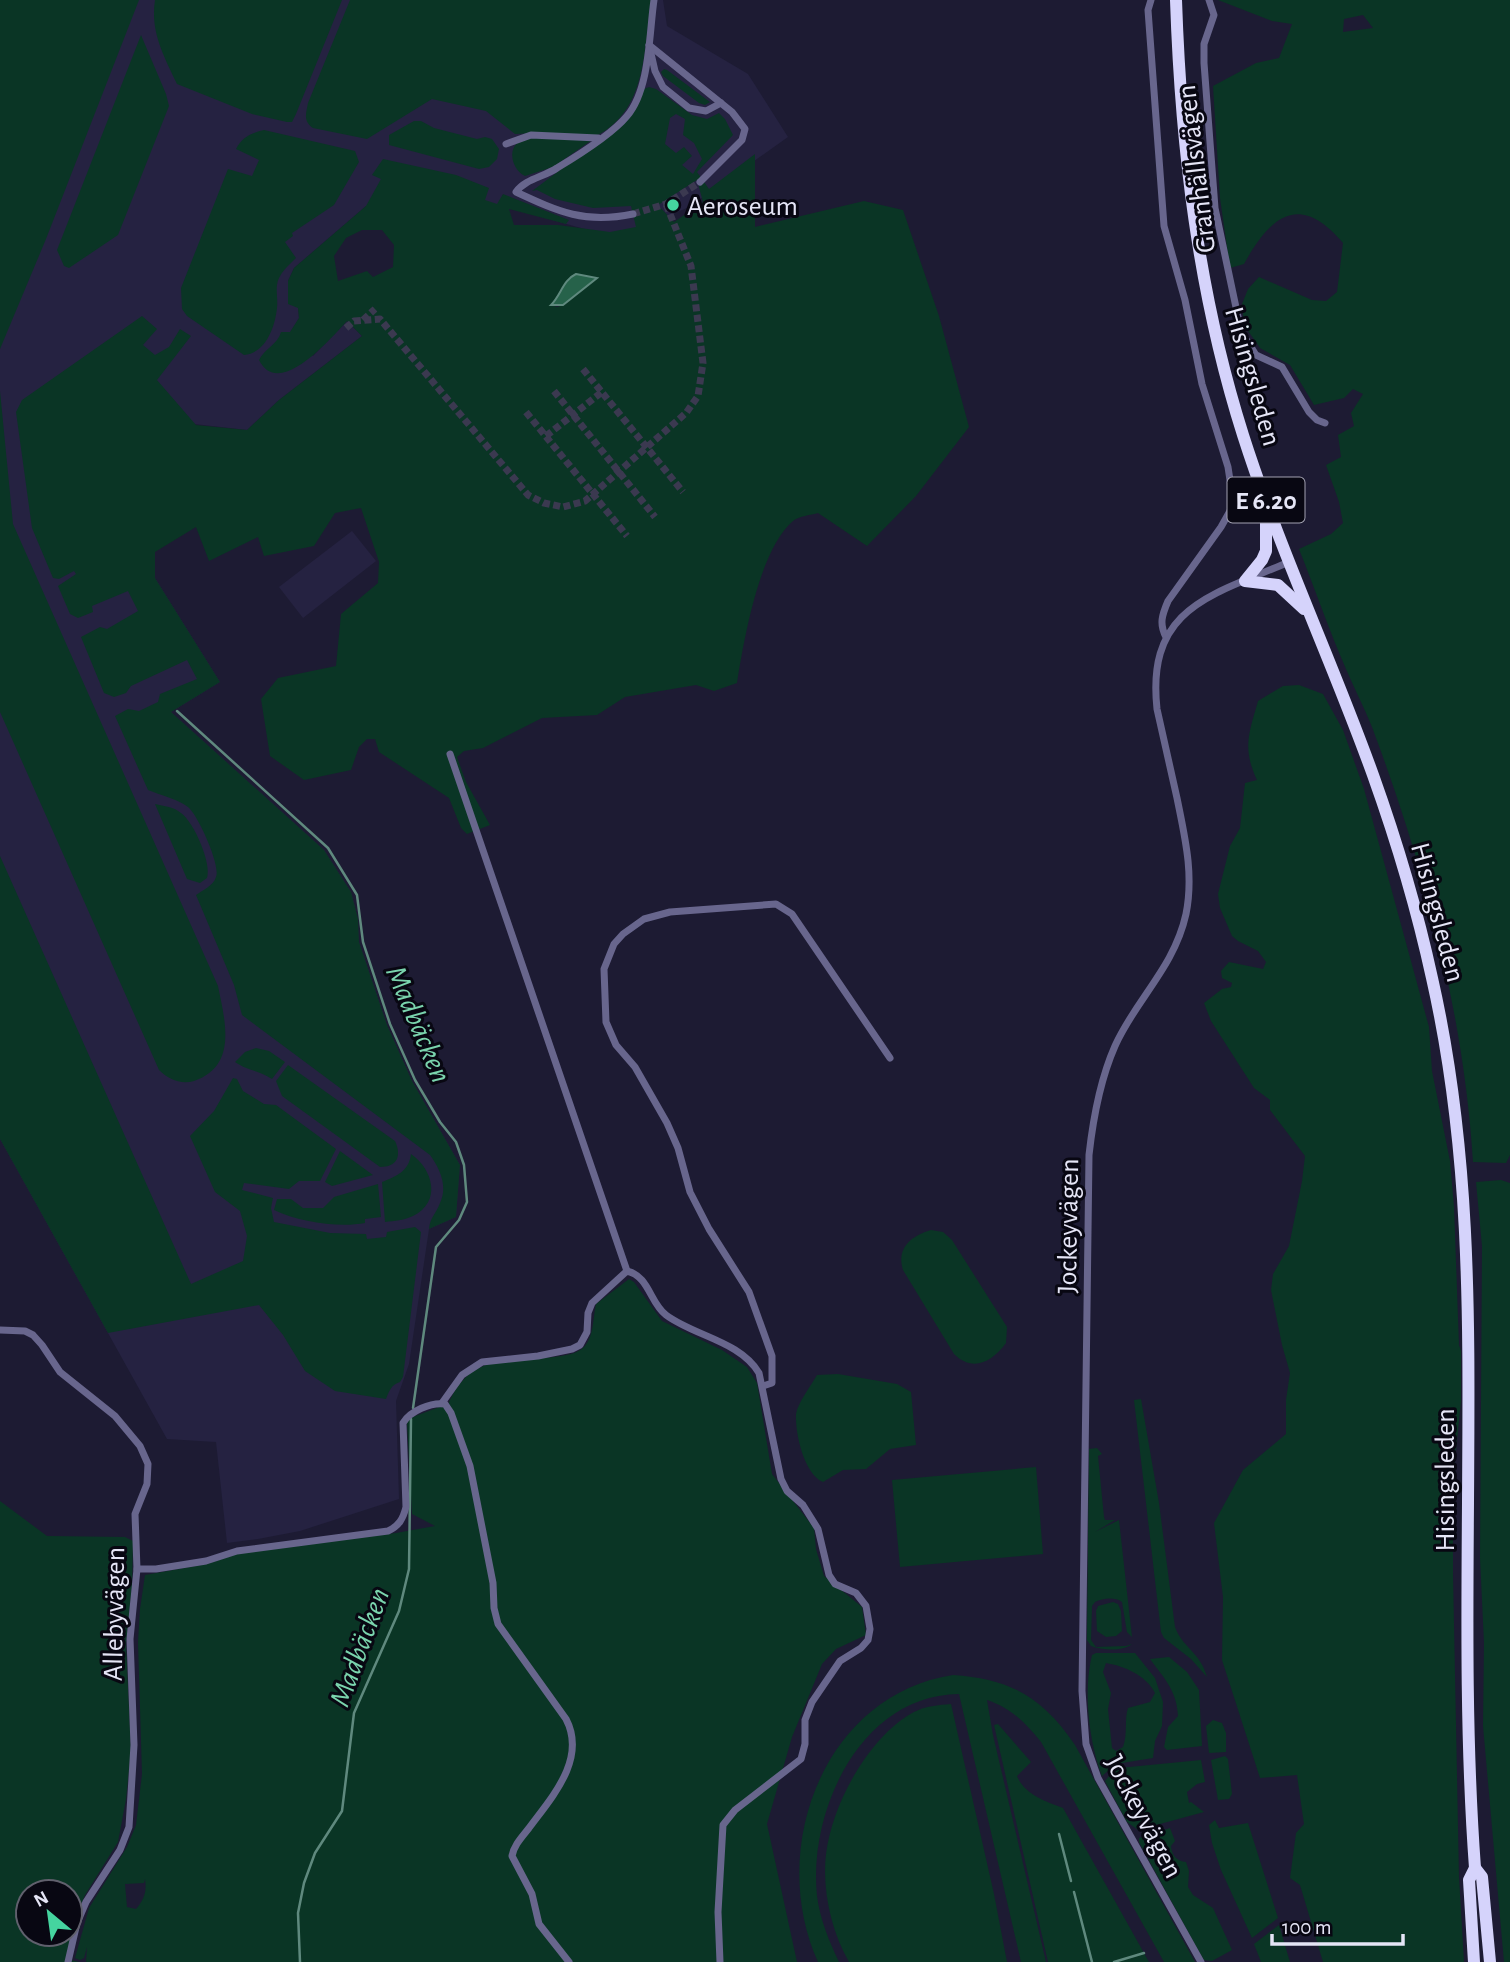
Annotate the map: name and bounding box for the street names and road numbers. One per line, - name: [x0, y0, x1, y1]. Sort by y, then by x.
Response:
- street label: Granhällsvägen: [1173, 83, 1221, 254]
- street label: Hisingsleden: [1219, 304, 1285, 449]
- road number: E 6.20: [1228, 478, 1304, 522]
- street label: Hisingsleden: [1405, 840, 1469, 985]
- street label: Jockeyvägen: [1054, 1158, 1084, 1294]
- street label: Hisingsleden: [1432, 1408, 1460, 1552]
- street label: Allebyvägen: [100, 1547, 130, 1681]
- street label: Jockeyvägen: [1099, 1751, 1187, 1883]

